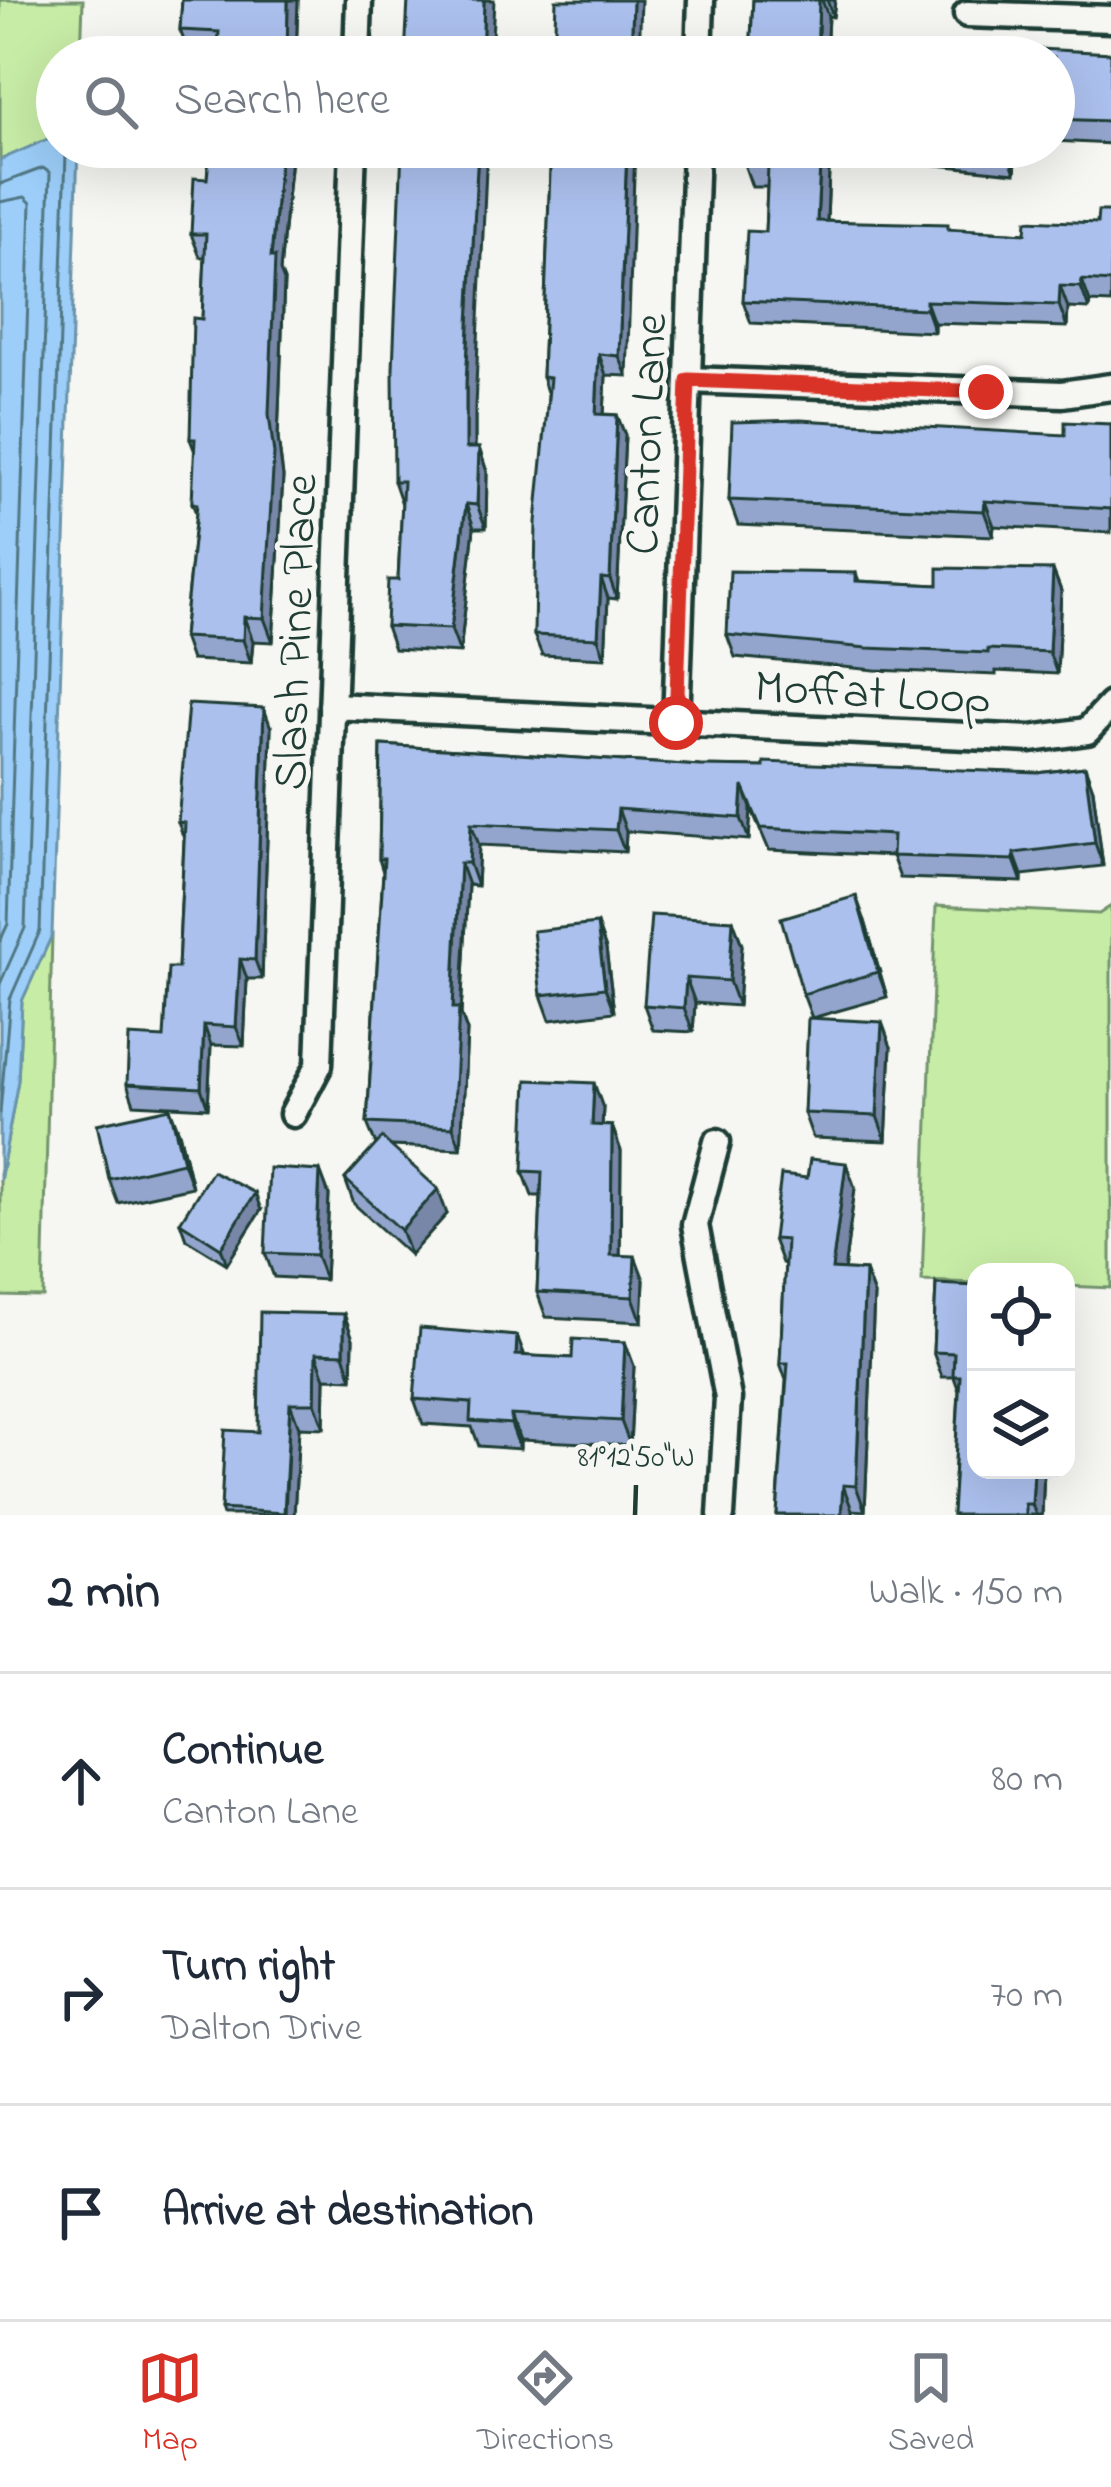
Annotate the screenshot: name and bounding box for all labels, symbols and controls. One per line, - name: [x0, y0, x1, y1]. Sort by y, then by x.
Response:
- search box: [36, 36, 1075, 168]
- icon: search: [78, 69, 144, 135]
- text: Search here: [174, 69, 390, 135]
- street label: Canton Lane: [610, 312, 688, 556]
- route end: [959, 365, 1013, 419]
- street label: Slash Pine Place: [257, 472, 339, 792]
- street label: Moffat Loop: [753, 654, 993, 736]
- route start: [649, 696, 703, 750]
- map controls: [967, 1263, 1075, 1479]
- button: locate: [967, 1263, 1075, 1371]
- button: layers: [967, 1371, 1075, 1479]
- text: 81°12'50"W: [578, 1437, 694, 1481]
- text: 2 min: [48, 1556, 160, 1631]
- text: Walk · 150 m: [869, 1565, 1063, 1622]
- text: Continue: [162, 1719, 323, 1785]
- icon: ahead: [48, 1748, 114, 1814]
- text: 80 m: [992, 1752, 1063, 1809]
- text: Canton Lane: [162, 1785, 358, 1842]
- text: Turn right: [162, 1935, 335, 2001]
- icon: right: [48, 1964, 114, 2030]
- text: 70 m: [990, 1968, 1063, 2025]
- text: Dalton Drive: [162, 2001, 362, 2058]
- icon: arrive: [48, 2180, 114, 2246]
- text: Arrive at destination: [162, 2180, 533, 2246]
- tab: Map: [137, 2345, 203, 2465]
- tab: Directions: [477, 2345, 614, 2465]
- tab: Saved: [888, 2345, 974, 2465]

